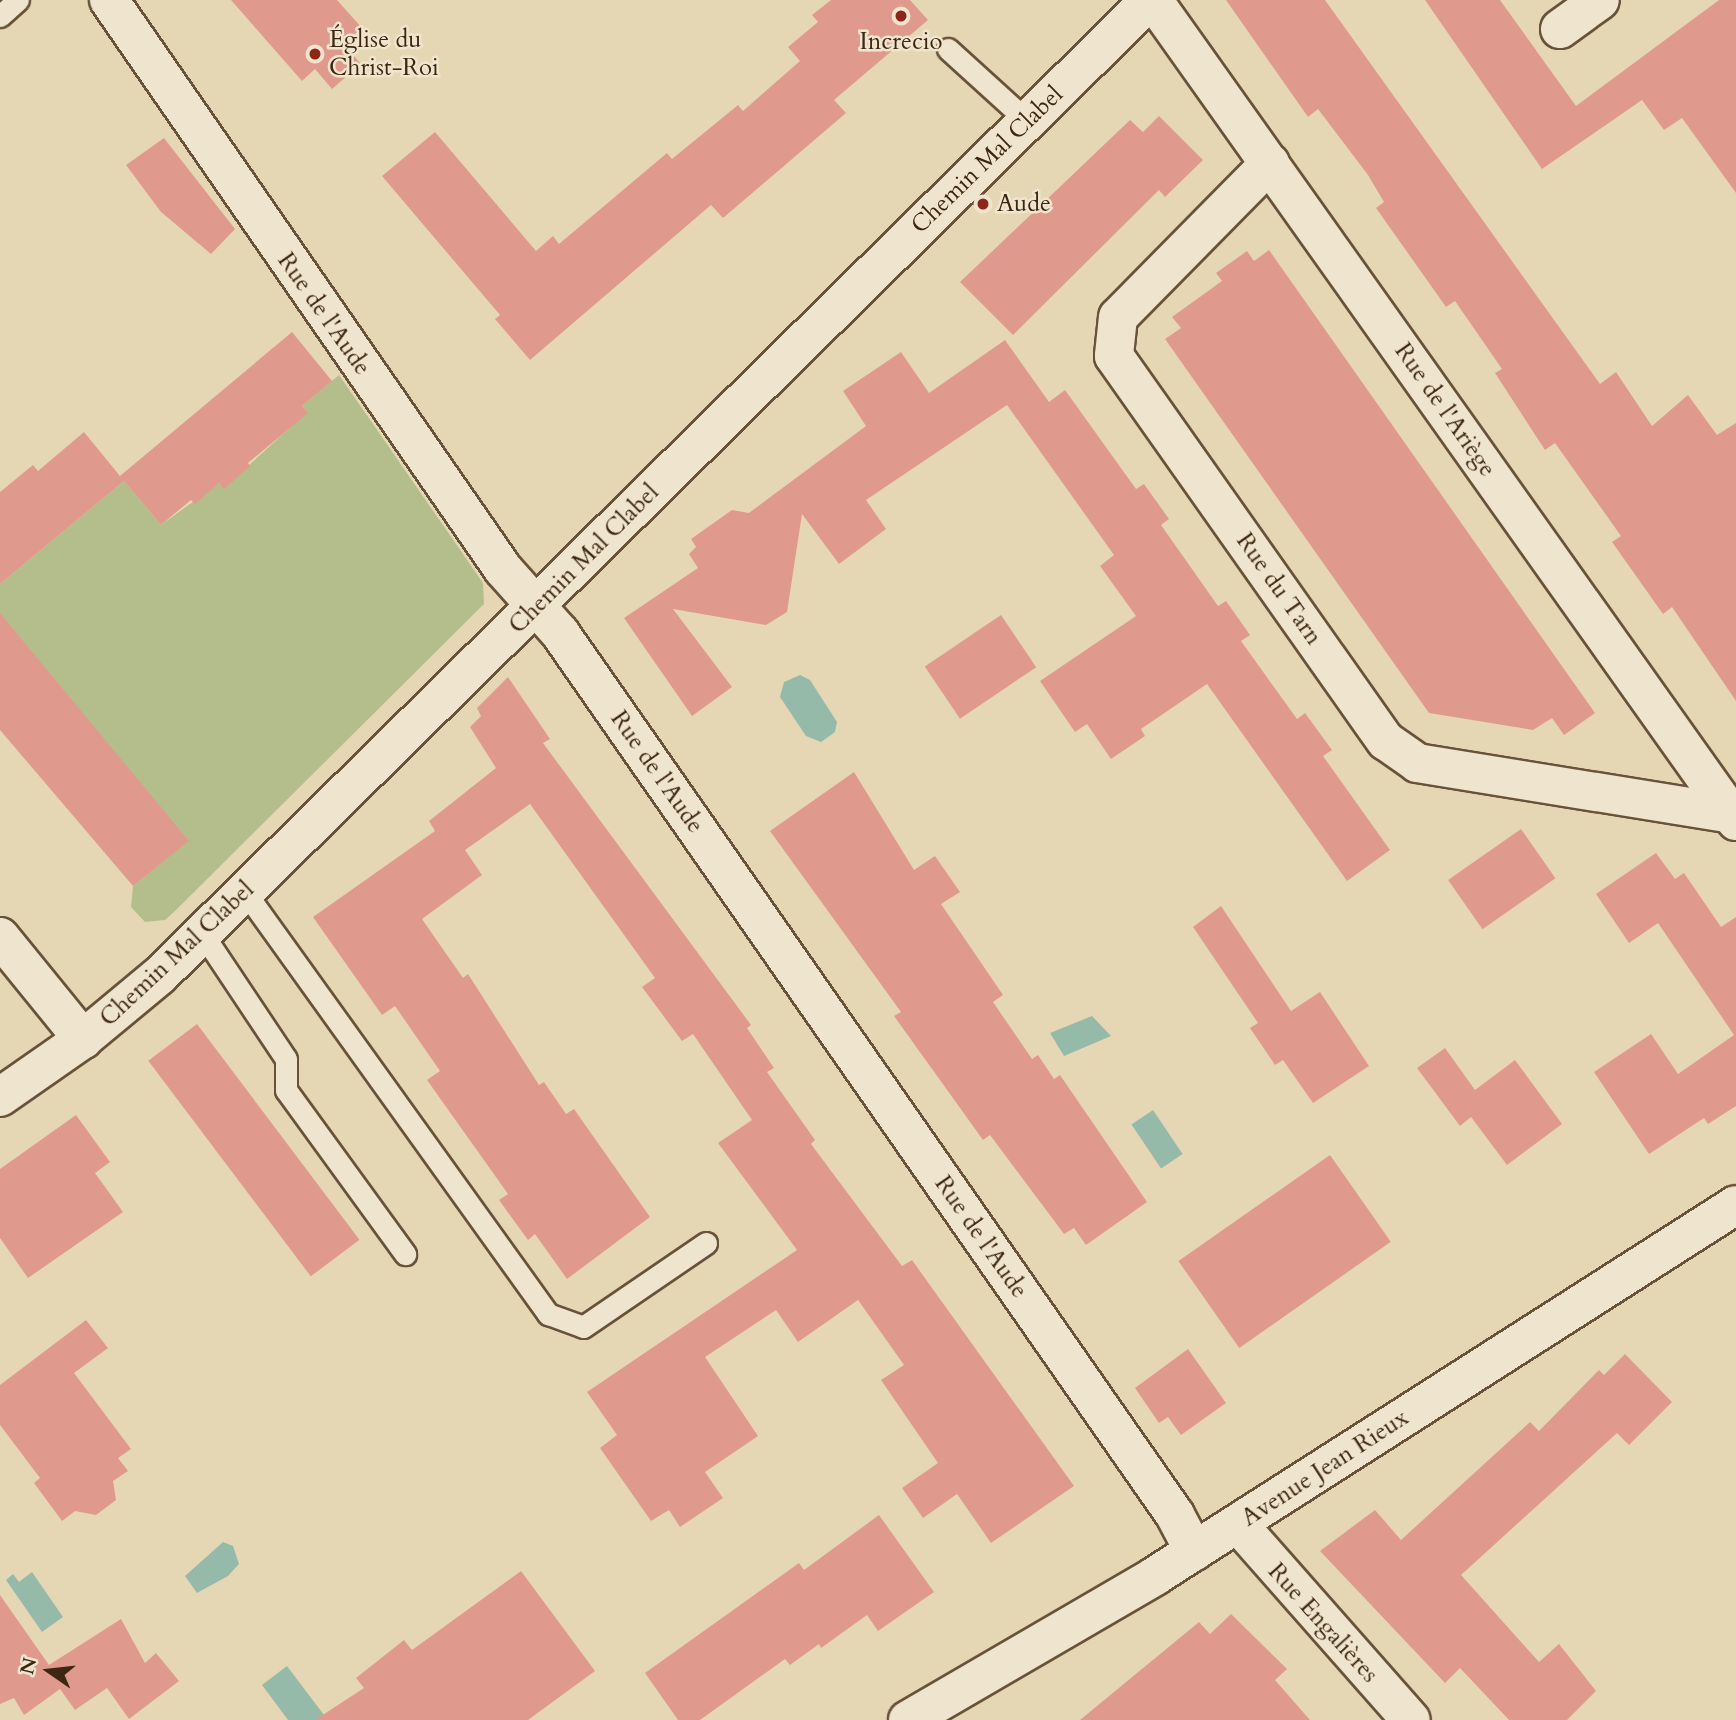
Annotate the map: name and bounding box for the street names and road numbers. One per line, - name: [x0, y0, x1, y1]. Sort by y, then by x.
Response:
- street label: Chemin Mal Clabel: [905, 80, 1069, 240]
- street label: Rue de l'Aude: [271, 247, 377, 381]
- street label: Rue de l'Ariège: [1388, 338, 1502, 482]
- street label: Chemin Mal Clabel: [503, 478, 665, 640]
- street label: Rue du Tarn: [1230, 528, 1328, 650]
- street label: Rue de l'Aude: [604, 705, 710, 839]
- street label: Chemin Mal Clabel: [94, 875, 260, 1033]
- street label: Rue de l'Aude: [928, 1170, 1034, 1304]
- street label: Avenue Jean Rieux: [1236, 1403, 1414, 1533]
- street label: Rue Engalières: [1262, 1557, 1384, 1689]

